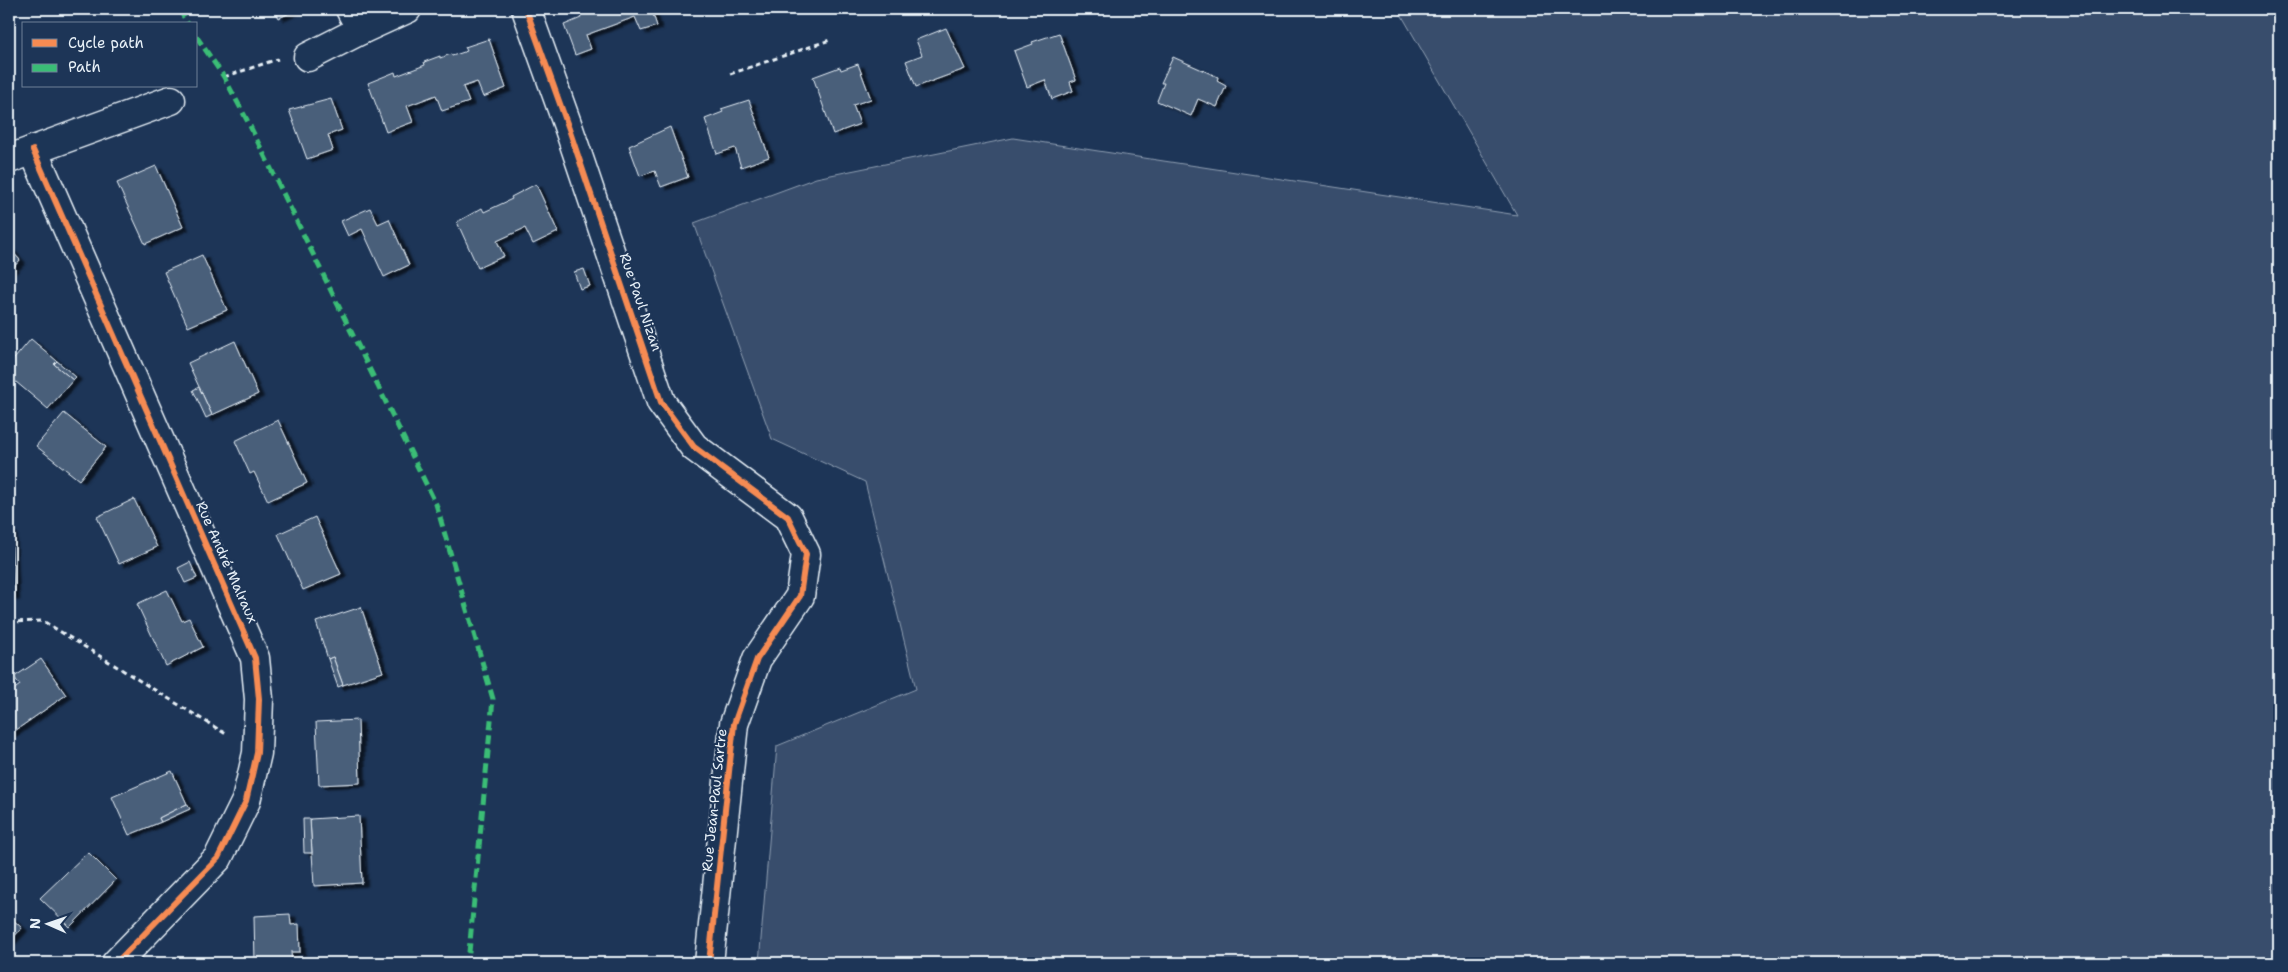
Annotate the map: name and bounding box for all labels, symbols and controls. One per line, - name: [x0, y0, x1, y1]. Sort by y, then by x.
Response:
- legend: [22, 22, 198, 88]
- text: Cycle path: [68, 33, 144, 53]
- text: Path: [68, 57, 101, 77]
- street label: Rue Paul Nizan: [616, 251, 666, 354]
- street label: Rue André Malraux: [192, 498, 262, 626]
- street label: Rue Jean-Paul Sartre: [698, 727, 730, 872]
- north arrow: [22, 900, 72, 950]
- text: N: [26, 918, 44, 929]

